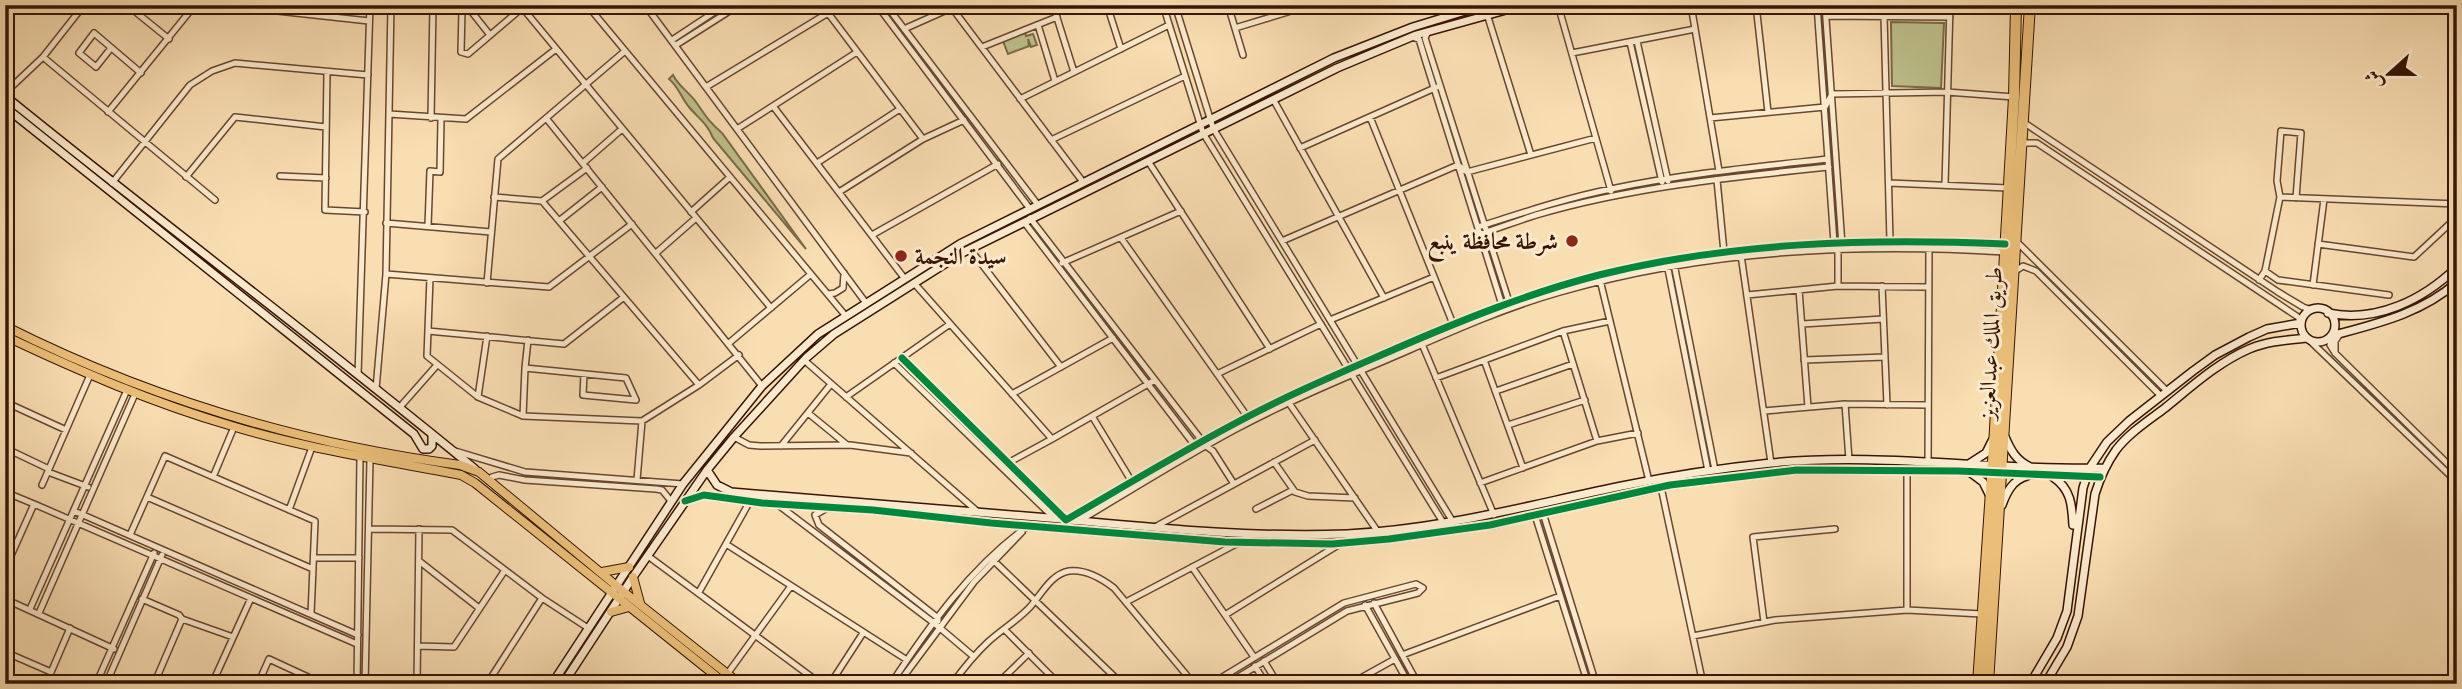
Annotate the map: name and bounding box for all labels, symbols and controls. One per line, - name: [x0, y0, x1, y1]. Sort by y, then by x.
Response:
- north arrow: [2354, 38, 2424, 108]
- text: ش: [2359, 67, 2389, 93]
- place label: شرطة محافظة ينبع: [1428, 226, 1558, 263]
- marker: شرطة محافظة ينبع: [1564, 233, 1580, 249]
- place label: سيدة النجمة: [915, 241, 1006, 271]
- marker: سيدة النجمة: [893, 248, 909, 264]
- street label: طريق الملك عبدالعزيز: [1971, 266, 2009, 422]

